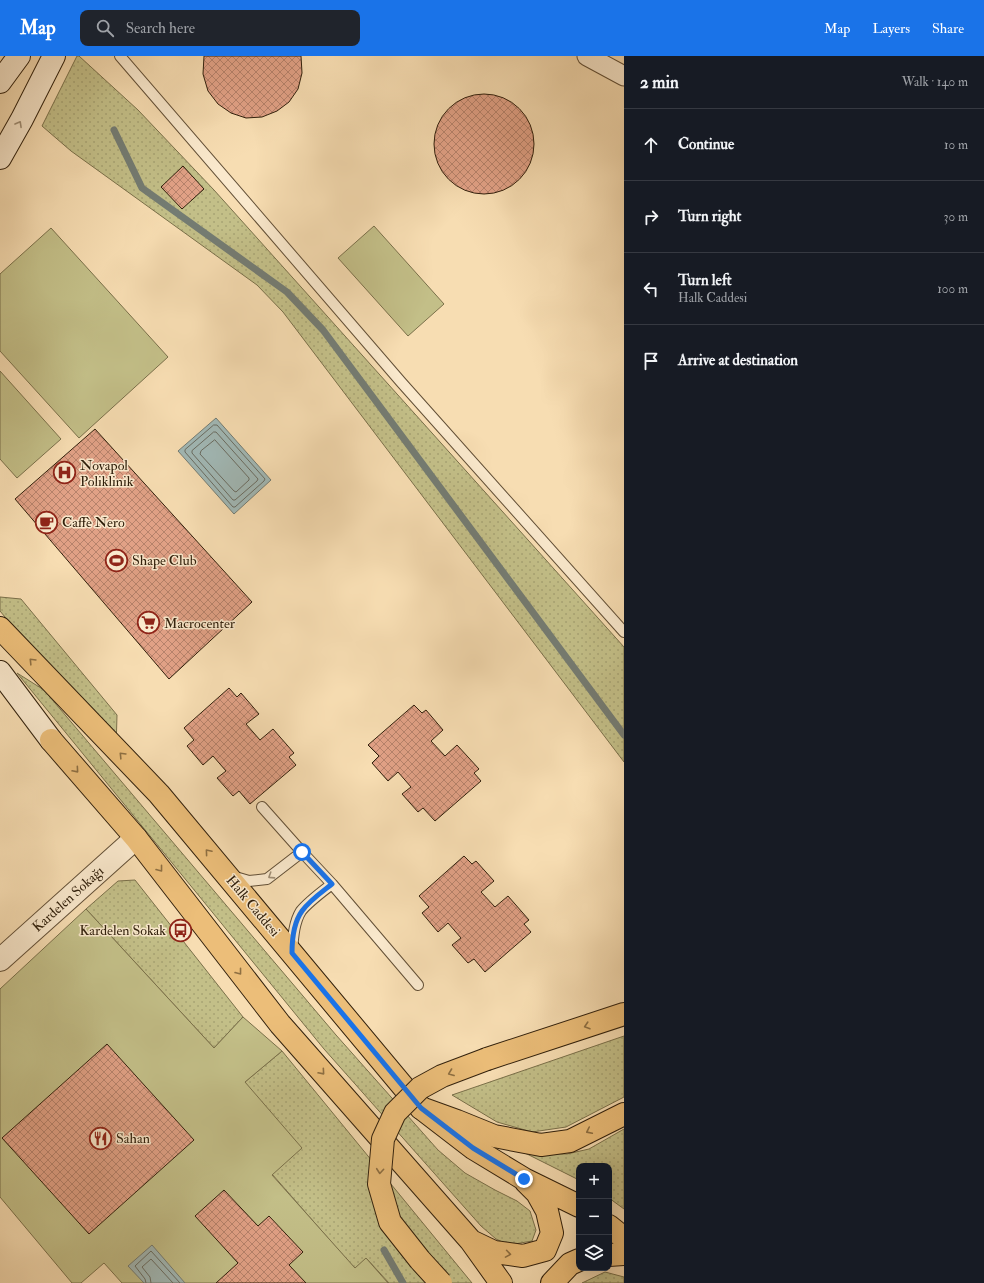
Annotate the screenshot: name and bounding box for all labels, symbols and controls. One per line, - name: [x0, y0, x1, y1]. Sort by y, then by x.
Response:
- search box: [80, 10, 360, 46]
- text: Map: [20, 16, 56, 40]
- icon: search: [94, 17, 116, 39]
- text: Search here: [126, 19, 195, 38]
- text: Map: [824, 20, 850, 37]
- text: Layers: [872, 20, 910, 37]
- text: Share: [932, 20, 964, 37]
- text: 2 min: [640, 72, 679, 93]
- text: Walk · 140 m: [902, 74, 968, 90]
- one-way arrow: [15, 121, 22, 128]
- icon: ahead: [640, 134, 662, 156]
- text: Continue: [678, 135, 734, 154]
- text: 10 m: [944, 137, 968, 153]
- icon: right: [640, 206, 662, 228]
- text: Turn right: [678, 207, 741, 226]
- text: 30 m: [944, 209, 968, 225]
- text: Turn left: [678, 271, 732, 290]
- icon: left: [640, 278, 662, 300]
- text: 100 m: [937, 281, 968, 297]
- text: Halk Caddesi: [678, 290, 747, 306]
- icon: arrive: [640, 350, 662, 372]
- text: Arrive at destination: [678, 351, 798, 370]
- place label: Novapol Poliklinik: [80, 457, 134, 490]
- hospital icon: Novapol Poliklinik: [51, 460, 77, 486]
- cafe icon: Caffè Nero: [34, 509, 60, 535]
- place label: Caffè Nero: [62, 514, 125, 531]
- sports icon: Shape Club: [104, 547, 130, 573]
- place label: Shape Club: [132, 552, 197, 570]
- supermarket icon: Macrocenter: [135, 610, 161, 636]
- place label: Macrocenter: [164, 615, 236, 632]
- one-way arrow: [29, 658, 37, 666]
- one-way arrow: [119, 752, 127, 760]
- one-way arrow: [72, 765, 79, 772]
- route start: [293, 843, 311, 861]
- one-way arrow: [206, 850, 213, 857]
- street label: Kardelen Sokağı: [29, 862, 107, 936]
- one-way arrow: [155, 865, 163, 872]
- one-way arrow: [268, 871, 275, 878]
- street label: Halk Caddesi: [223, 872, 284, 940]
- bus stop icon: Kardelen Sokak: [168, 917, 194, 943]
- place label: Kardelen Sokak: [80, 922, 166, 939]
- one-way arrow: [235, 967, 242, 974]
- one-way arrow: [584, 1021, 591, 1030]
- one-way arrow: [317, 1067, 325, 1075]
- one-way arrow: [447, 1068, 454, 1076]
- restaurant icon: Sahan: [88, 1125, 114, 1151]
- one-way arrow: [586, 1126, 593, 1134]
- place label: Sahan: [116, 1130, 150, 1147]
- map controls: [576, 1163, 612, 1271]
- button: +: [576, 1163, 612, 1199]
- one-way arrow: [376, 1168, 385, 1174]
- route end: [515, 1170, 533, 1188]
- button: −: [576, 1199, 612, 1235]
- button: layers: [576, 1235, 612, 1271]
- one-way arrow: [505, 1249, 511, 1258]

